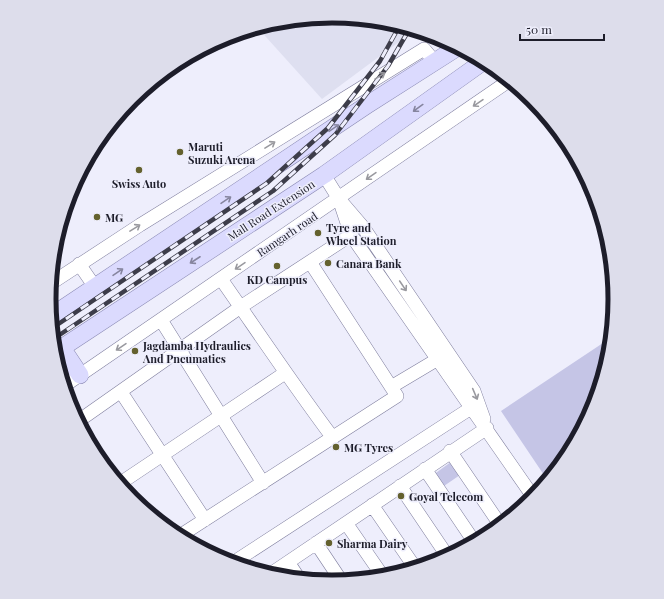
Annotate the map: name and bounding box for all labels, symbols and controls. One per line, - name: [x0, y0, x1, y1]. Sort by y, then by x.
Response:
- scale bar: [520, 16, 604, 42]
- text: 50 m: [526, 21, 552, 37]
- one-way arrow: [374, 72, 385, 80]
- one-way arrow: [472, 98, 483, 107]
- one-way arrow: [413, 104, 424, 112]
- one-way arrow: [328, 124, 339, 132]
- place label: Maruti Suzuki Arena: [188, 139, 256, 167]
- one-way arrow: [264, 141, 275, 149]
- marker: Maruti Suzuki Arena: [175, 147, 185, 157]
- marker: Swiss Auto: [134, 165, 144, 175]
- one-way arrow: [365, 172, 376, 180]
- place label: Swiss Auto: [112, 176, 166, 191]
- street label: Mall Road Extension: [225, 176, 318, 244]
- one-way arrow: [220, 196, 231, 204]
- street label: Ramgarh road: [254, 208, 321, 260]
- place label: MG: [105, 210, 123, 225]
- marker: MG: [92, 212, 102, 222]
- place label: Tyre and Wheel Station: [325, 220, 397, 248]
- one-way arrow: [130, 224, 141, 232]
- marker: Tyre and Wheel Station: [313, 228, 323, 238]
- one-way arrow: [190, 256, 201, 264]
- place label: Canara Bank: [336, 256, 402, 271]
- marker: Canara Bank: [323, 258, 333, 268]
- marker: KD Campus: [272, 261, 282, 271]
- one-way arrow: [235, 262, 246, 270]
- one-way arrow: [112, 268, 123, 277]
- place label: KD Campus: [247, 272, 307, 287]
- one-way arrow: [399, 281, 407, 292]
- place label: Jagdamba Hydraulics And Pneumatics: [142, 338, 251, 366]
- one-way arrow: [116, 343, 127, 351]
- marker: Jagdamba Hydraulics And Pneumatics: [130, 346, 140, 356]
- one-way arrow: [472, 388, 479, 400]
- place label: MG Tyres: [344, 440, 393, 455]
- marker: MG Tyres: [331, 442, 341, 452]
- place label: Goyal Telecom: [409, 489, 483, 504]
- marker: Goyal Telecom: [396, 491, 406, 501]
- place label: Sharma Dairy: [337, 536, 408, 551]
- marker: Sharma Dairy: [324, 538, 334, 548]

